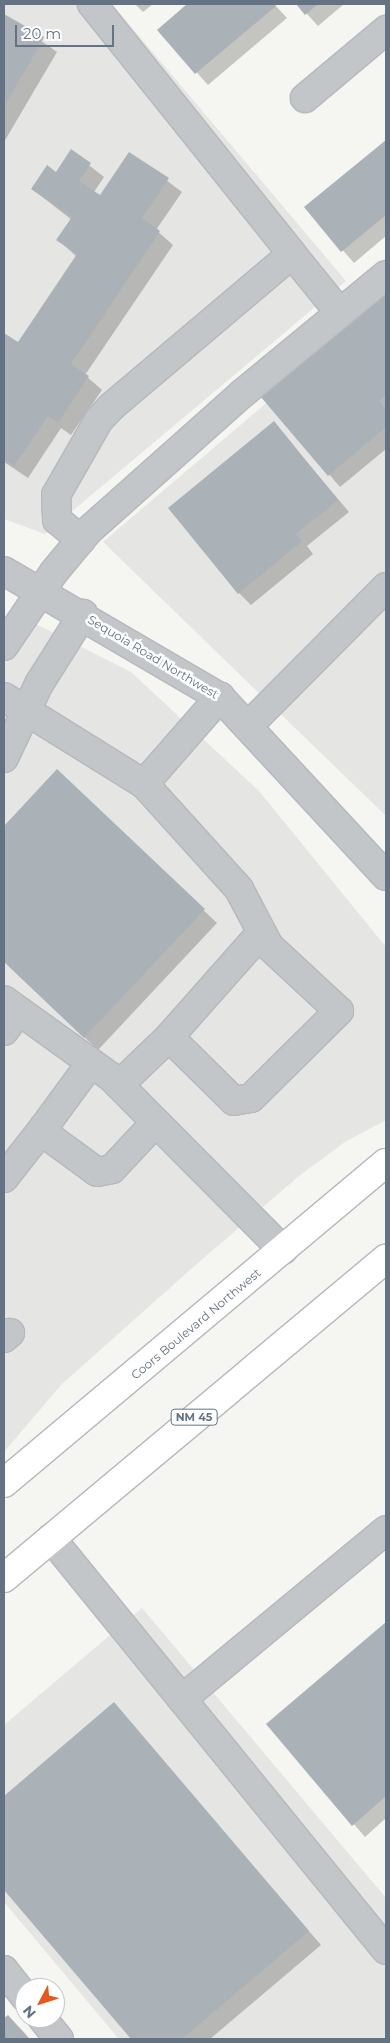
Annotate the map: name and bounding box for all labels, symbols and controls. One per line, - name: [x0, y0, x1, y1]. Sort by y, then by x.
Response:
- scale bar: [18, 15, 116, 47]
- text: 20 m: [23, 24, 61, 43]
- street label: Sequoia Road Northwest: [85, 612, 221, 702]
- street label: Coors Boulevard Northwest: [128, 1266, 264, 1382]
- road number: NM 45: [170, 1408, 218, 1425]
- north arrow: [15, 1978, 65, 2028]
- text: N: [19, 2002, 40, 2022]

